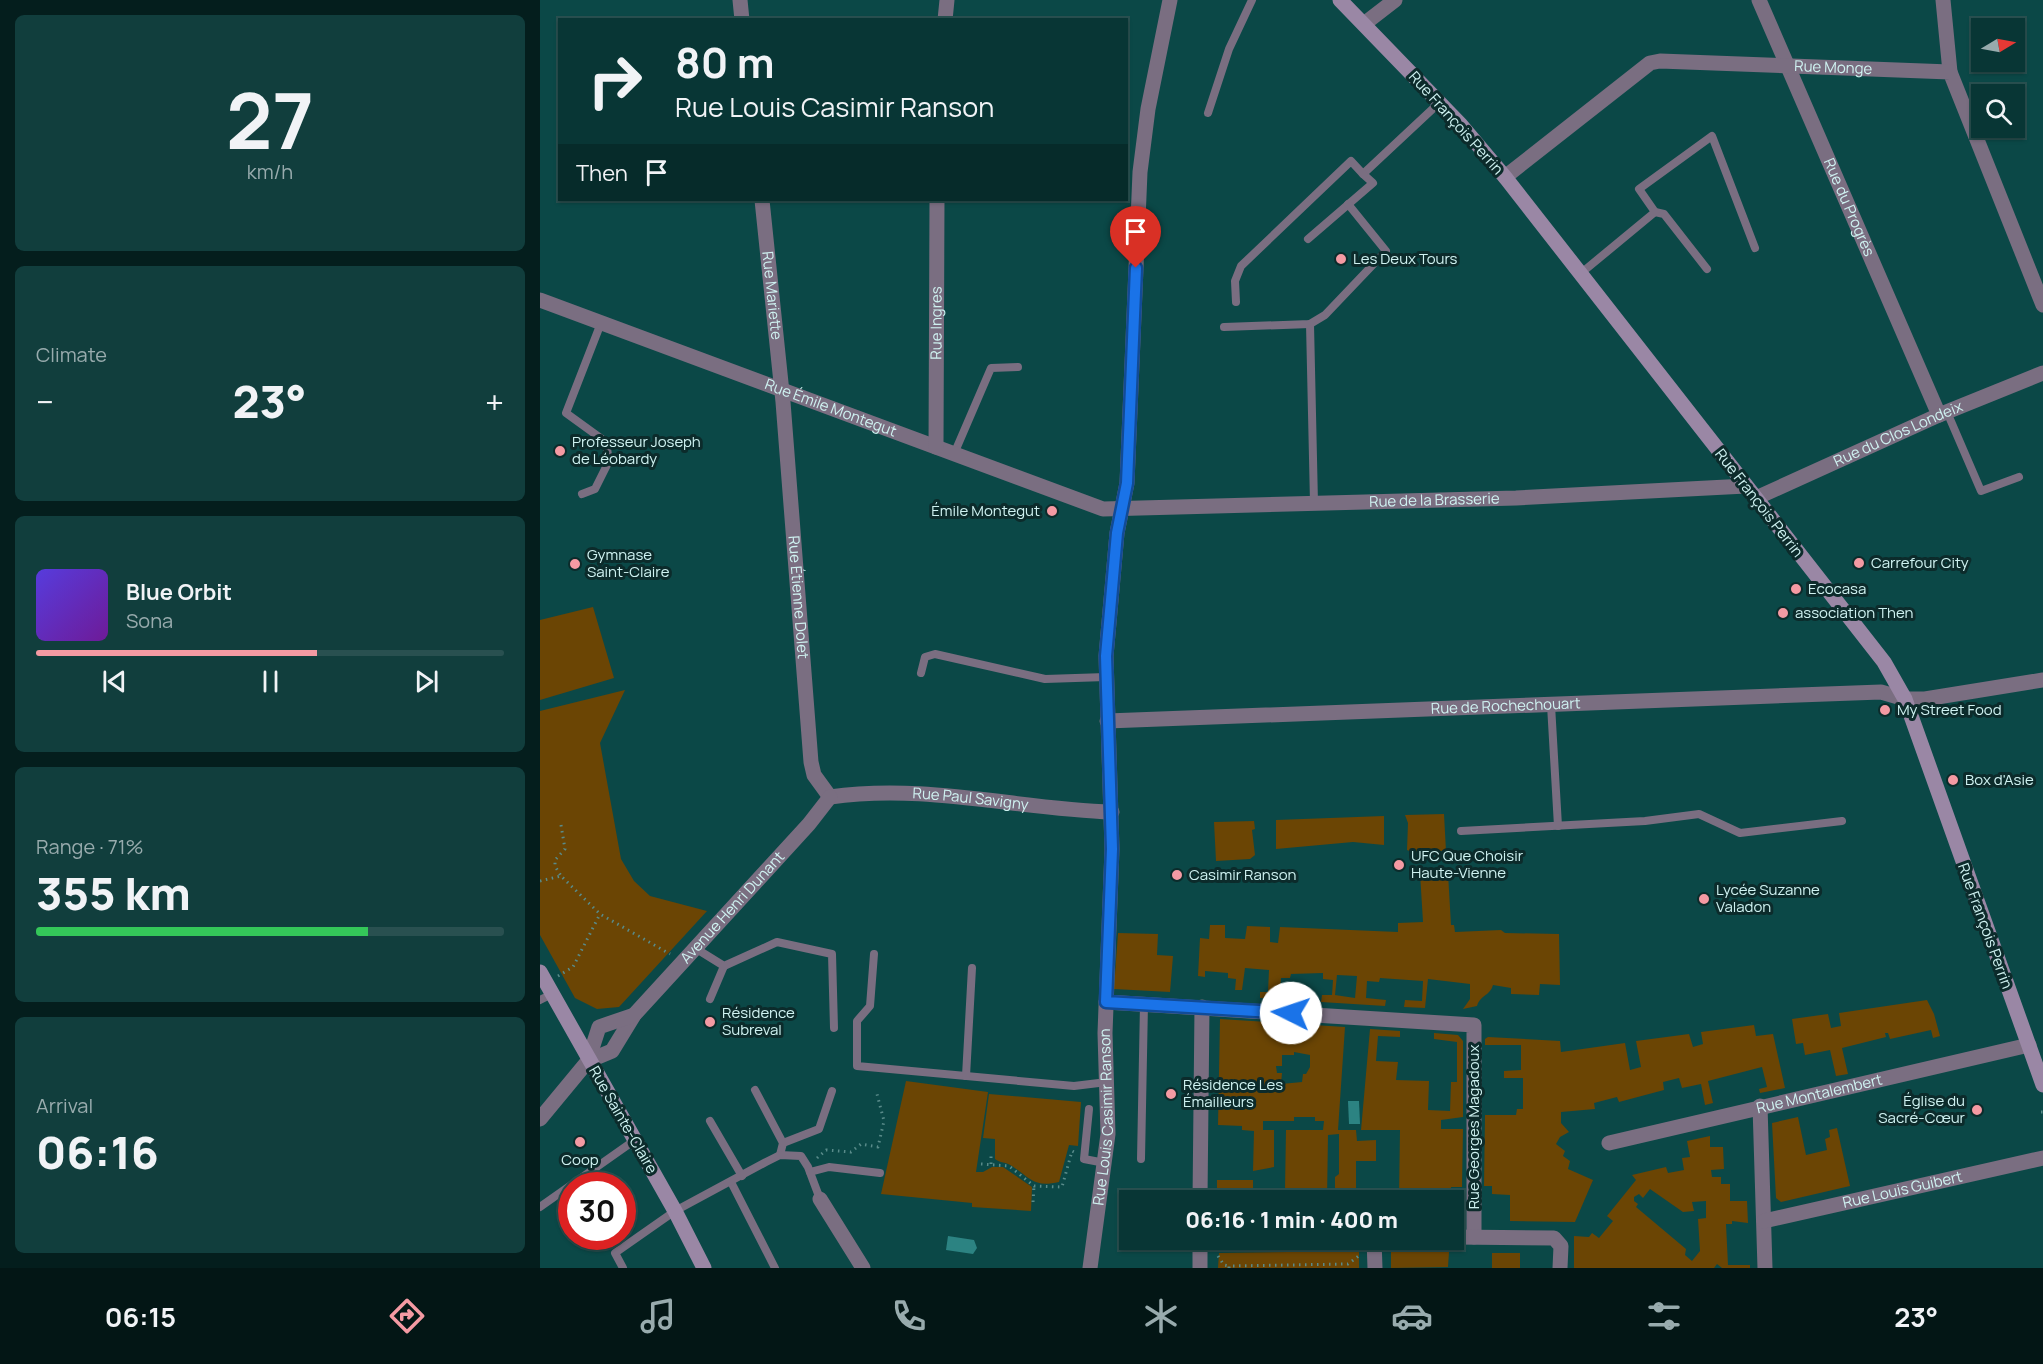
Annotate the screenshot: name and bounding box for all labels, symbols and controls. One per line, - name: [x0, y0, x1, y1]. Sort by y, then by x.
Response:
- north arrow: [1971, 18, 2025, 72]
- map controls: [1971, 18, 2025, 138]
- text: 80 m: [675, 33, 775, 91]
- icon: right: [576, 42, 654, 120]
- street label: Rue Monge: [1794, 55, 1873, 79]
- text: 27: [226, 66, 314, 172]
- street label: Rue François Perrin: [1404, 66, 1509, 179]
- button: search: [1971, 84, 2025, 138]
- text: Rue Louis Casimir Ranson: [675, 88, 994, 125]
- street label: Rue du Progrès: [1819, 155, 1880, 260]
- icon: arrive: [640, 156, 673, 189]
- text: km/h: [247, 158, 293, 185]
- text: Then: [576, 158, 628, 188]
- pin: [1110, 206, 1161, 268]
- icon: arrive: [1119, 215, 1152, 248]
- place label: Les Deux Tours: [1353, 248, 1458, 269]
- street label: Rue Mariette: [757, 250, 787, 341]
- marker: Les Deux Tours: [1334, 252, 1348, 266]
- street label: Rue Ingres: [925, 286, 947, 360]
- text: Climate: [36, 341, 107, 368]
- text: 23°: [232, 370, 306, 432]
- street label: Rue Émile Montegut: [762, 373, 900, 441]
- text: −: [36, 379, 54, 424]
- text: +: [485, 379, 504, 424]
- street label: Rue du Clos Londeix: [1830, 395, 1966, 471]
- place label: Professeur Joseph de Léobardy: [572, 431, 701, 469]
- marker: Professeur Joseph de Léobardy: [553, 444, 567, 458]
- street label: Rue François Perrin: [1710, 444, 1808, 561]
- street label: Rue de la Brasserie: [1369, 487, 1500, 512]
- place label: Émile Montegut: [931, 500, 1040, 521]
- marker: Émile Montegut: [1045, 504, 1059, 518]
- street label: Rue Étienne Dolet: [783, 535, 814, 660]
- place label: Gymnase Saint-Claire: [587, 544, 670, 582]
- place label: Carrefour City: [1871, 552, 1969, 573]
- marker: Carrefour City: [1852, 556, 1866, 570]
- marker: Gymnase Saint-Claire: [568, 557, 582, 571]
- text: Blue Orbit: [126, 577, 232, 607]
- place label: Ecocasa: [1808, 578, 1866, 599]
- marker: Ecocasa: [1789, 582, 1803, 596]
- place label: association Then: [1795, 602, 1914, 623]
- marker: association Then: [1776, 606, 1790, 620]
- text: Sona: [126, 607, 173, 634]
- icon: previous: [98, 665, 131, 698]
- icon: pause: [254, 665, 287, 698]
- icon: next: [410, 665, 443, 698]
- street label: Rue de Rochechouart: [1430, 692, 1581, 719]
- place label: My Street Food: [1897, 699, 2002, 720]
- marker: My Street Food: [1878, 703, 1892, 717]
- place label: Box d'Asie: [1965, 769, 2034, 790]
- marker: Box d'Asie: [1946, 773, 1960, 787]
- street label: Rue Paul Savigny: [912, 782, 1030, 815]
- text: Range · 71%: [36, 833, 144, 860]
- place label: UFC Que Choisir Haute-Vienne: [1411, 845, 1524, 883]
- street label: Avenue Henri Dunant: [675, 846, 789, 968]
- marker: UFC Que Choisir Haute-Vienne: [1392, 858, 1406, 872]
- street label: Rue François Perrin: [1953, 860, 2018, 992]
- text: 355 km: [36, 862, 191, 924]
- place label: Casimir Ranson: [1189, 864, 1297, 885]
- marker: Casimir Ranson: [1170, 868, 1184, 882]
- place label: Lycée Suzanne Valadon: [1716, 879, 1820, 917]
- marker: Lycée Suzanne Valadon: [1697, 892, 1711, 906]
- position arrow: [1259, 981, 1323, 1045]
- place label: Résidence Subreval: [722, 1002, 795, 1040]
- marker: Résidence Subreval: [703, 1015, 717, 1029]
- street label: Rue Louis Casimir Ranson: [1088, 1028, 1118, 1207]
- street label: Rue Georges Magadoux: [1463, 1045, 1484, 1209]
- street label: Rue Sainte-Claire: [584, 1062, 663, 1178]
- street label: Rue Montalembert: [1754, 1069, 1884, 1118]
- place label: Résidence Les Émailleurs: [1183, 1074, 1283, 1112]
- marker: Résidence Les Émailleurs: [1164, 1087, 1178, 1101]
- place label: Église du Sacré-Cœur: [1878, 1090, 1966, 1128]
- text: Arrival: [36, 1092, 93, 1119]
- marker: Église du Sacré-Cœur: [1970, 1103, 1984, 1117]
- text: 06:16: [36, 1121, 159, 1183]
- marker: Coop: [573, 1135, 587, 1149]
- place label: Coop: [561, 1149, 599, 1170]
- street label: Rue Louis Guibert: [1841, 1166, 1964, 1213]
- speed limit sign: 30: [558, 1172, 636, 1250]
- text: 06:16 · 1 min · 400 m: [1185, 1205, 1398, 1235]
- icon: directions: [386, 1295, 428, 1337]
- icon: music: [637, 1295, 679, 1337]
- icon: phone: [888, 1295, 930, 1337]
- icon: climate: [1140, 1295, 1182, 1337]
- icon: car: [1391, 1295, 1433, 1337]
- icon: filters: [1643, 1295, 1685, 1337]
- text: 06:15: [105, 1298, 176, 1335]
- text: 23°: [1894, 1298, 1938, 1335]

